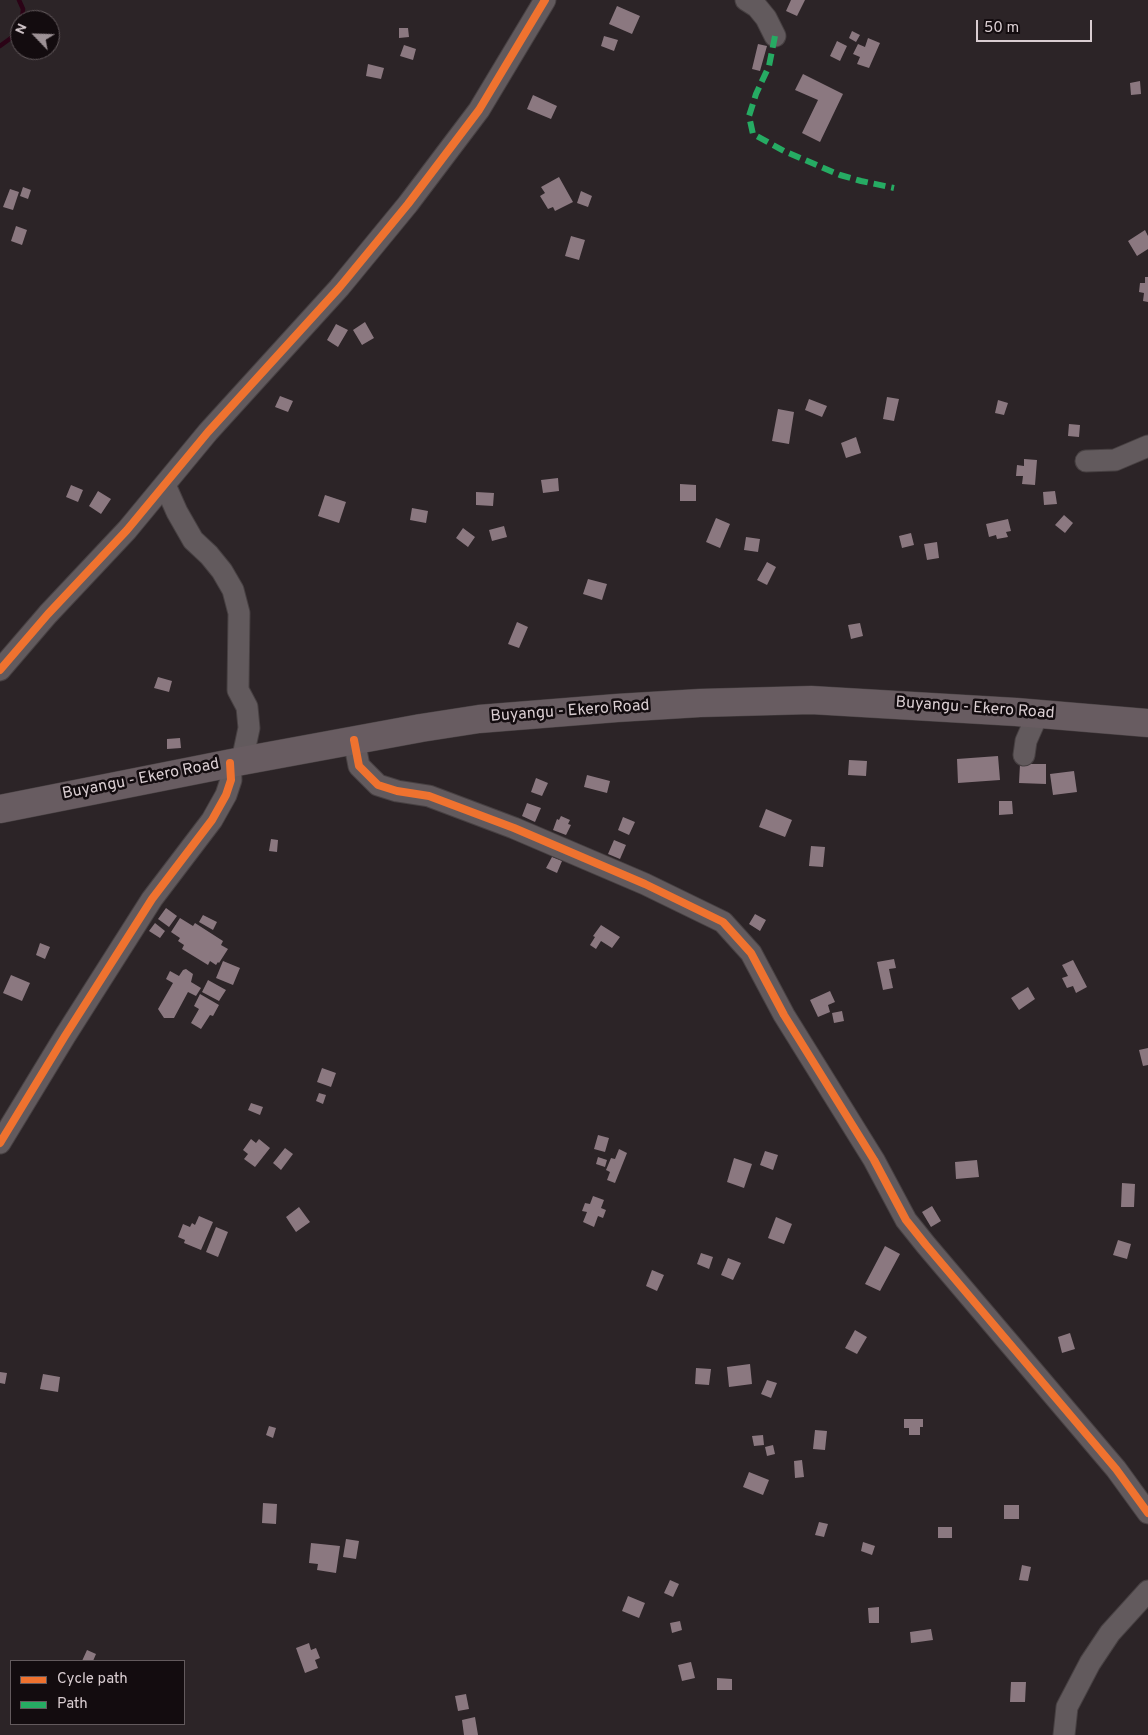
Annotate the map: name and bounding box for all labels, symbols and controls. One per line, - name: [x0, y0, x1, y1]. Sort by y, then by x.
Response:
- north arrow: [10, 10, 60, 60]
- scale bar: [978, 10, 1094, 42]
- text: 50 m: [984, 19, 1019, 38]
- text: N: [12, 21, 32, 37]
- street label: Buyangu - Ekero Road: [895, 694, 1055, 724]
- street label: Buyangu - Ekero Road: [490, 697, 650, 727]
- street label: Buyangu - Ekero Road: [61, 755, 221, 805]
- legend: [10, 1660, 185, 1725]
- text: Cycle path: [57, 1670, 128, 1689]
- text: Path: [57, 1695, 88, 1714]

